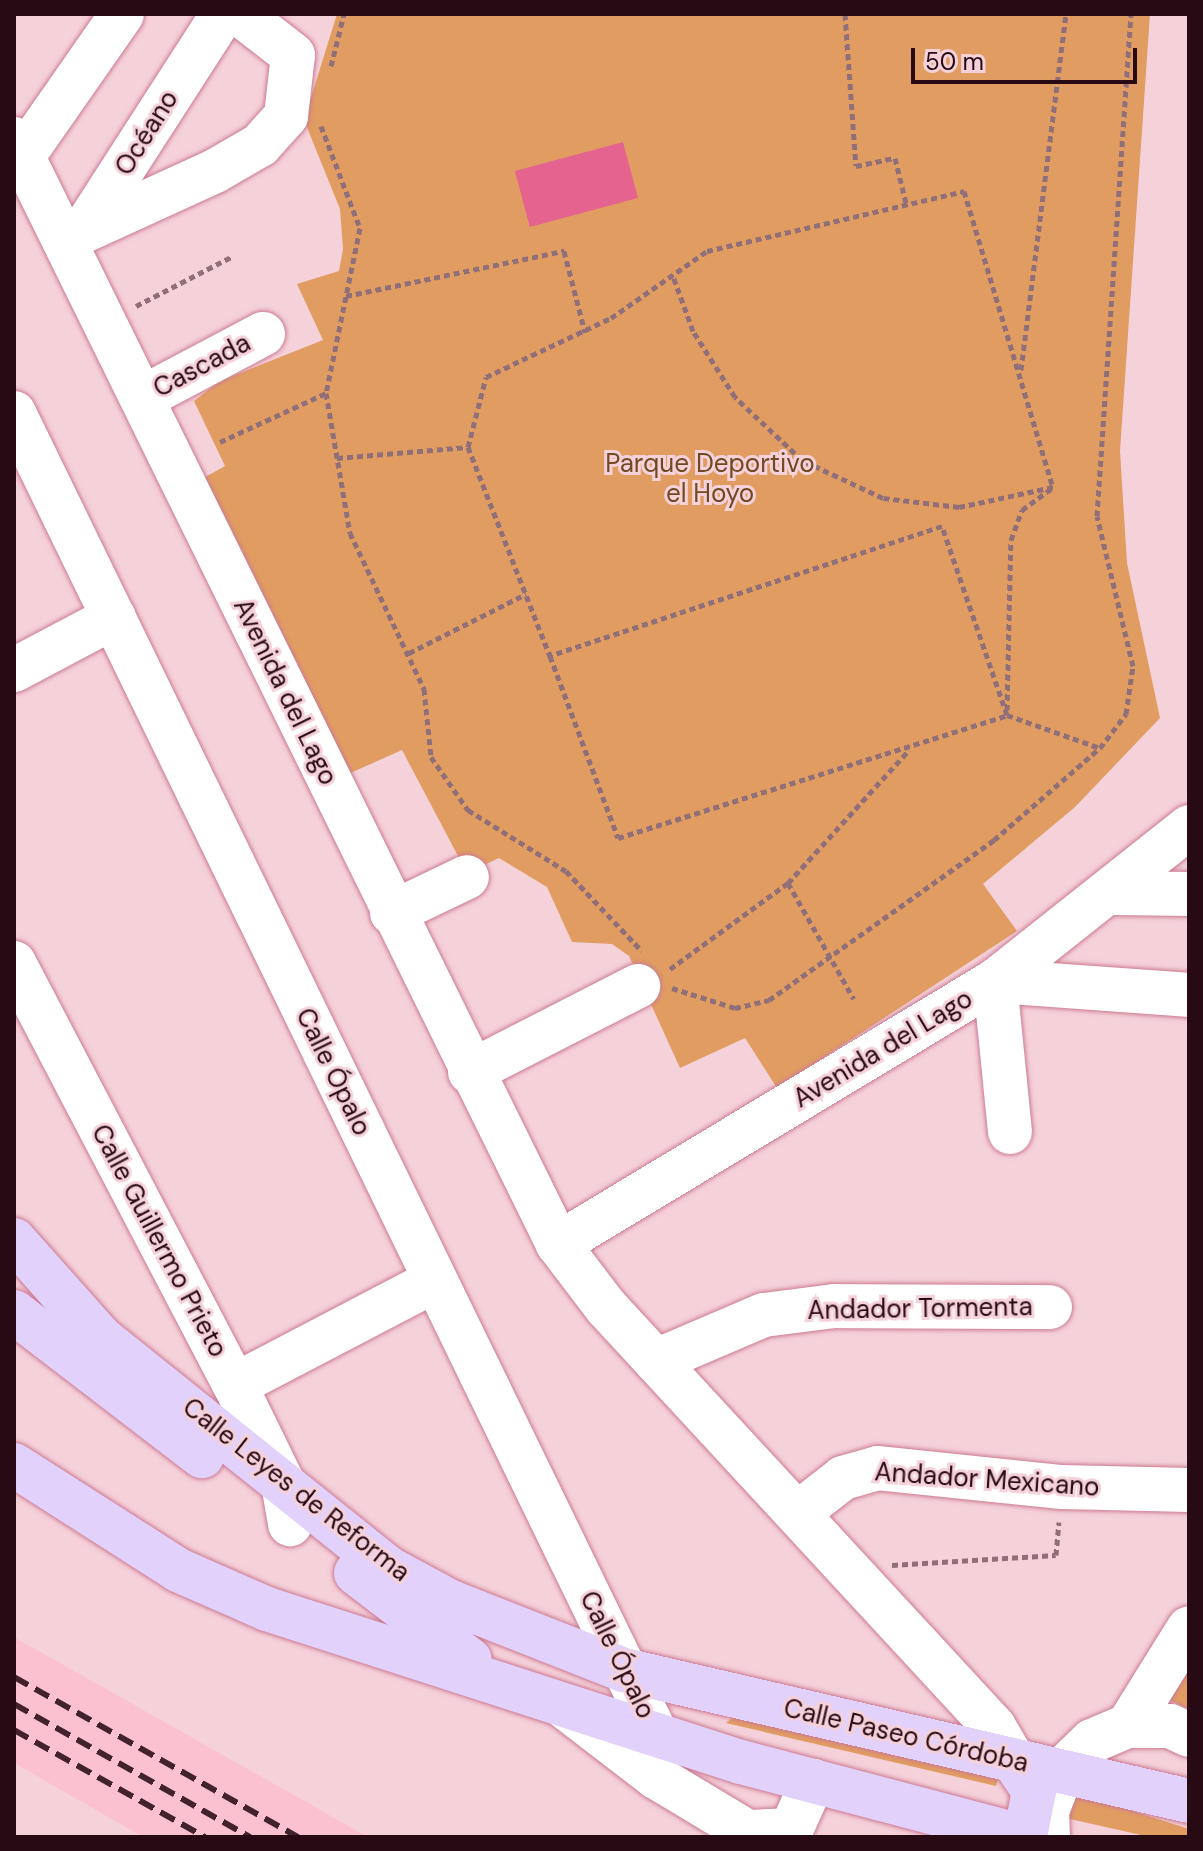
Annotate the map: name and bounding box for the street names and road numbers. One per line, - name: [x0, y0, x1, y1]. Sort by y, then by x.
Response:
- street label: Océano: [109, 85, 185, 181]
- street label: Cascada: [148, 328, 256, 404]
- street label: Avenida del Lago: [226, 594, 344, 790]
- street label: Avenida del Lago: [788, 983, 978, 1115]
- street label: Calle Ópalo: [289, 1003, 377, 1141]
- street label: Calle Guillermo Prieto: [84, 1119, 234, 1363]
- street label: Andador Tormenta: [807, 1291, 1033, 1327]
- street label: Calle Leyes de Reforma: [176, 1392, 416, 1588]
- street label: Andador Mexicano: [873, 1457, 1101, 1503]
- street label: Calle Ópalo: [573, 1586, 661, 1724]
- street label: Calle Paseo Córdoba: [781, 1693, 1031, 1779]

